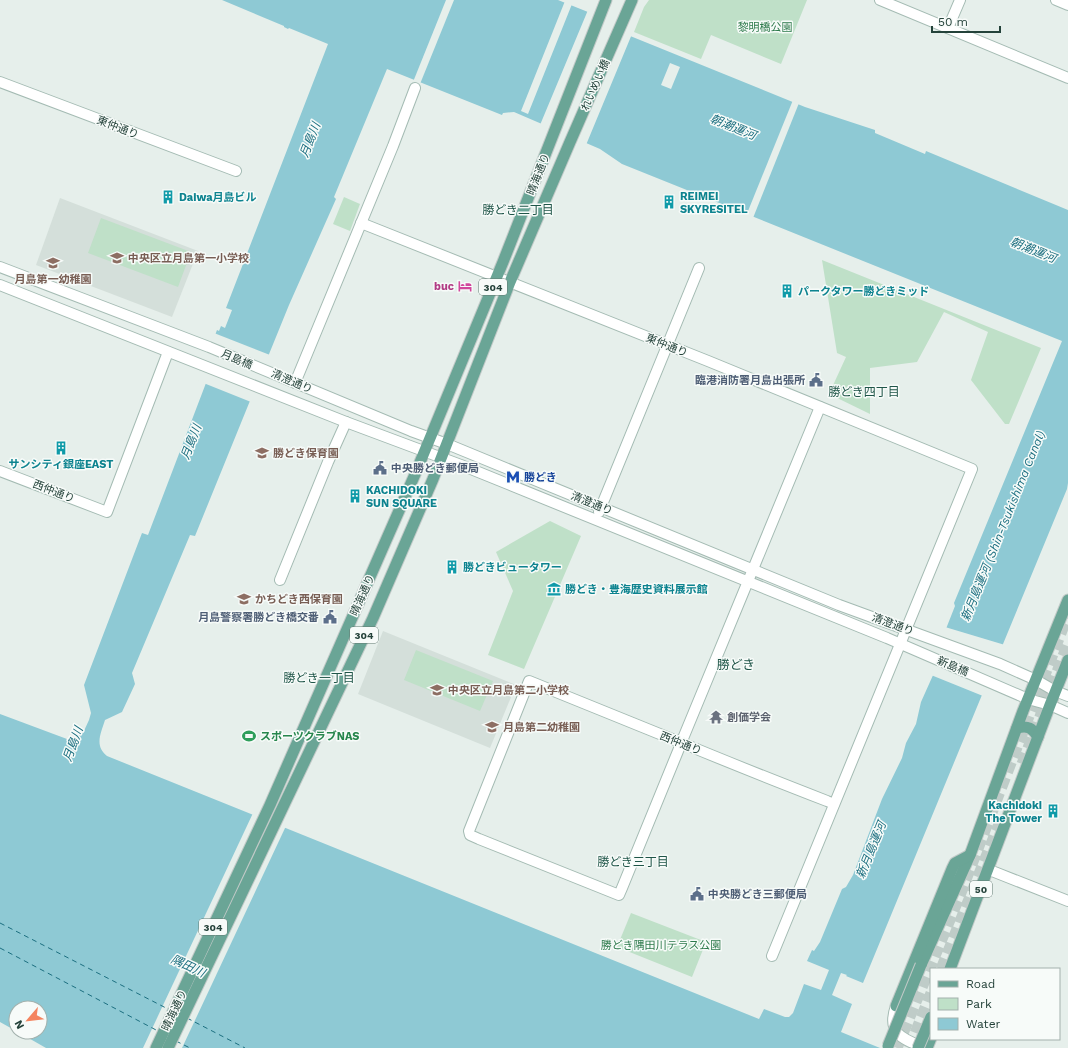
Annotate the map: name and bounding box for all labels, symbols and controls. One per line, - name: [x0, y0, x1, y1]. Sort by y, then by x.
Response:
- scale bar: [932, 8, 1000, 34]
- text: 50 m: [938, 15, 968, 29]
- park label: 黎明橋公園: [738, 21, 793, 34]
- street label: れいめい橋: [578, 57, 613, 113]
- water label: 朝潮運河: [708, 112, 760, 143]
- street label: 東仲通り: [95, 114, 141, 141]
- water label: 月島川: [297, 119, 324, 159]
- street label: 晴海通り: [525, 151, 552, 197]
- building icon: Daiwa月島ビル: [160, 189, 176, 205]
- place label: REIMEI SKYRESITEL: [680, 190, 748, 216]
- place label: Daiwa月島ビル: [179, 191, 257, 204]
- building icon: REIMEI SKYRESITEL: [661, 194, 677, 210]
- district label: 勝どき二丁目: [482, 203, 554, 217]
- water label: 朝潮運河: [1008, 235, 1060, 266]
- school or university icon: 中央区立月島第一小学校: [109, 250, 125, 266]
- place label: 中央区立月島第一小学校: [128, 252, 249, 265]
- school or university icon: 月島第一幼稚園: [45, 255, 61, 271]
- place label: 月島第一幼稚園: [15, 273, 92, 286]
- hotel icon: buc: [457, 278, 473, 294]
- road number: 304: [479, 279, 507, 295]
- place label: buc: [434, 280, 454, 293]
- building icon: パークタワー勝どきミッド: [779, 283, 795, 299]
- place label: パークタワー勝どきミッド: [798, 285, 929, 298]
- street label: 東仲通り: [644, 331, 690, 360]
- street label: 月島橋: [219, 347, 255, 372]
- street label: 清澄通り: [269, 367, 315, 396]
- public building icon: 臨港消防署月島出張所: [808, 372, 824, 388]
- place label: 臨港消防署月島出張所: [695, 374, 805, 387]
- district label: 勝どき四丁目: [828, 385, 900, 399]
- water label: 月島川: [178, 421, 205, 461]
- water label: 新月島運河 (Shin-Tsukishima Canal): [958, 429, 1048, 623]
- building icon: サンシティ銀座EAST: [53, 440, 69, 456]
- school or university icon: 勝どき保育園: [254, 445, 270, 461]
- place label: 勝どき保育園: [273, 447, 339, 460]
- place label: サンシティ銀座EAST: [9, 458, 113, 471]
- public building icon: 中央勝どき郵便局: [372, 460, 388, 476]
- place label: 中央勝どき郵便局: [391, 462, 479, 475]
- metro station icon: 勝どき: [505, 469, 521, 485]
- place label: 勝どき: [524, 471, 557, 484]
- street label: 西仲通り: [31, 478, 77, 505]
- place label: KACHIDOKI SUN SQUARE: [366, 484, 437, 510]
- building icon: KACHIDOKI SUN SQUARE: [347, 488, 363, 504]
- street label: 清澄通り: [569, 489, 615, 518]
- building icon: 勝どきビュータワー: [444, 559, 460, 575]
- place label: 勝どきビュータワー: [463, 561, 562, 574]
- street label: 晴海通り: [348, 572, 377, 618]
- museum icon: 勝どき・豊海歴史資料展示館: [546, 581, 562, 597]
- place label: 勝どき・豊海歴史資料展示館: [565, 583, 708, 596]
- school or university icon: かちどき西保育園: [236, 591, 252, 607]
- place label: かちどき西保育園: [255, 593, 343, 606]
- public building icon: 月島警察署勝どき橋交番: [322, 609, 338, 625]
- place label: 月島警察署勝どき橋交番: [198, 611, 319, 624]
- street label: 清澄通り: [870, 611, 916, 638]
- road number: 304: [350, 627, 378, 643]
- street label: 新島橋: [935, 654, 971, 679]
- district label: 勝どき: [717, 657, 755, 672]
- district label: 勝どき一丁目: [283, 671, 355, 685]
- school or university icon: 中央区立月島第二小学校: [429, 682, 445, 698]
- place label: 中央区立月島第二小学校: [448, 684, 569, 697]
- temple icon: 創価学会: [708, 709, 724, 725]
- place label: 創価学会: [727, 711, 771, 724]
- school or university icon: 月島第二幼稚園: [484, 719, 500, 735]
- place label: 月島第二幼稚園: [503, 721, 580, 734]
- water label: 月島川: [60, 723, 86, 763]
- sports icon: スポーツクラブNAS: [241, 728, 257, 744]
- street label: 西仲通り: [658, 729, 704, 758]
- place label: スポーツクラブNAS: [260, 730, 359, 743]
- place label: Kachidoki The Tower: [985, 799, 1042, 825]
- building icon: Kachidoki The Tower: [1045, 803, 1061, 819]
- water label: 新月島運河: [853, 818, 889, 880]
- district label: 勝どき三丁目: [597, 855, 669, 869]
- road number: 50: [970, 881, 992, 897]
- public building icon: 中央勝どき三郵便局: [689, 886, 705, 902]
- place label: 中央勝どき三郵便局: [708, 888, 807, 901]
- road number: 304: [199, 919, 227, 935]
- park label: 勝どき隅田川テラス公園: [601, 939, 721, 952]
- water label: 隅田川: [169, 952, 209, 981]
- legend: [930, 968, 1060, 1040]
- text: Road: [966, 977, 995, 991]
- street label: 晴海通り: [159, 988, 190, 1033]
- text: Park: [966, 997, 992, 1011]
- north arrow: [8, 1000, 48, 1040]
- text: Water: [966, 1017, 1001, 1031]
- text: N: [12, 1018, 27, 1031]

